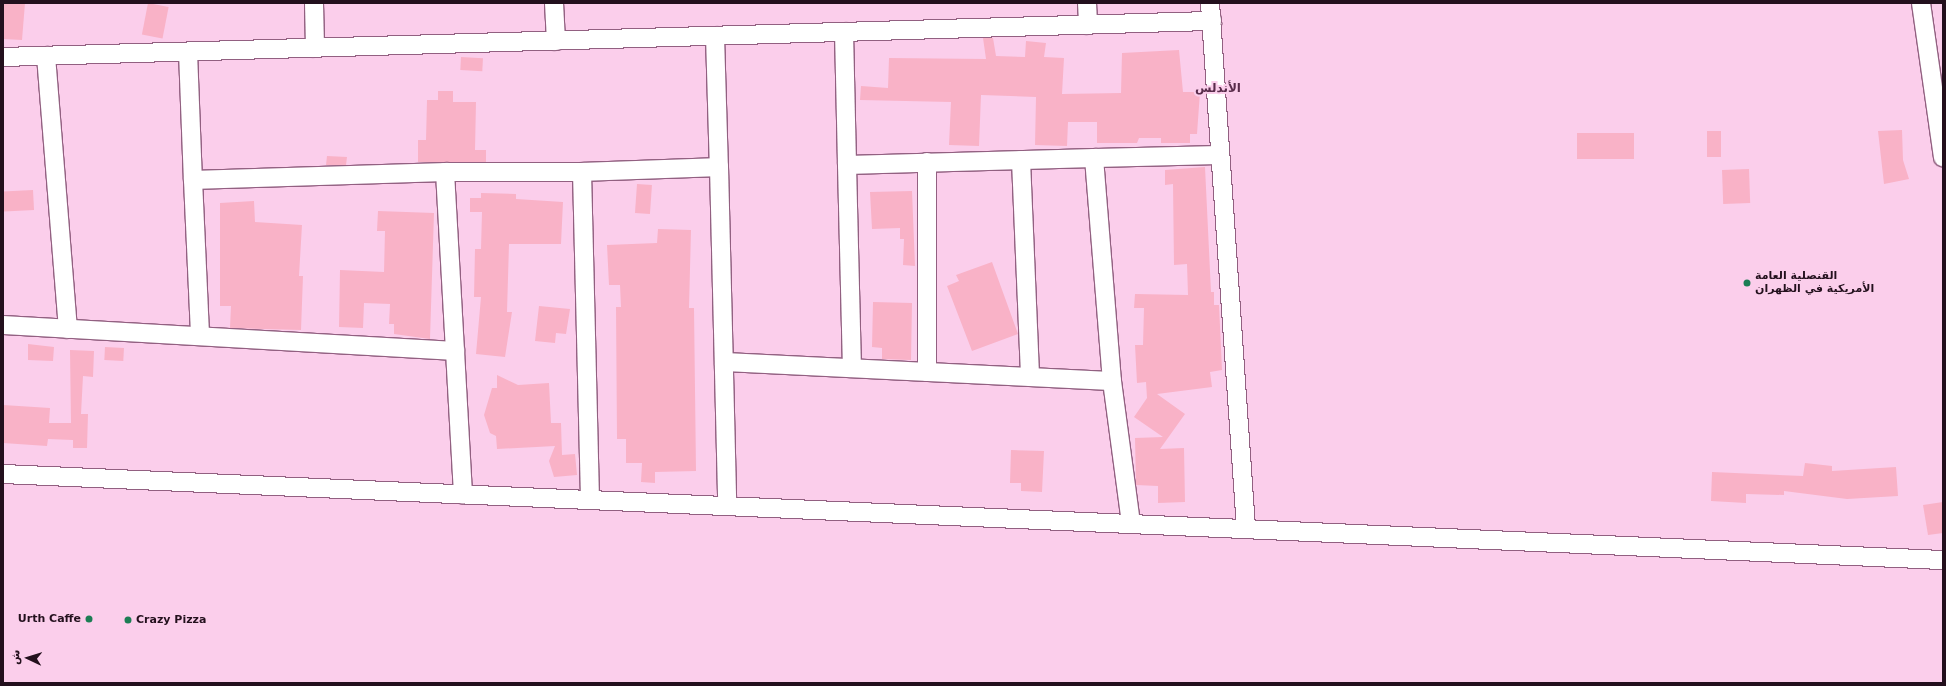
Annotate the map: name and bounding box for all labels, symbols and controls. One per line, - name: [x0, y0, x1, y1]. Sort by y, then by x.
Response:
- district label: الأندلس: [1195, 82, 1241, 96]
- place label: القنصلية العامة الأمريكية في الظهران: [1755, 270, 1874, 296]
- marker: القنصلية العامة الأمريكية في الظهران: [1742, 278, 1752, 288]
- place label: Urth Caffe: [18, 612, 81, 626]
- place label: Crazy Pizza: [136, 613, 206, 627]
- marker: Urth Caffe: [84, 614, 94, 624]
- marker: Crazy Pizza: [123, 615, 133, 625]
- north arrow: [8, 638, 48, 678]
- text: ش: [9, 649, 23, 665]

